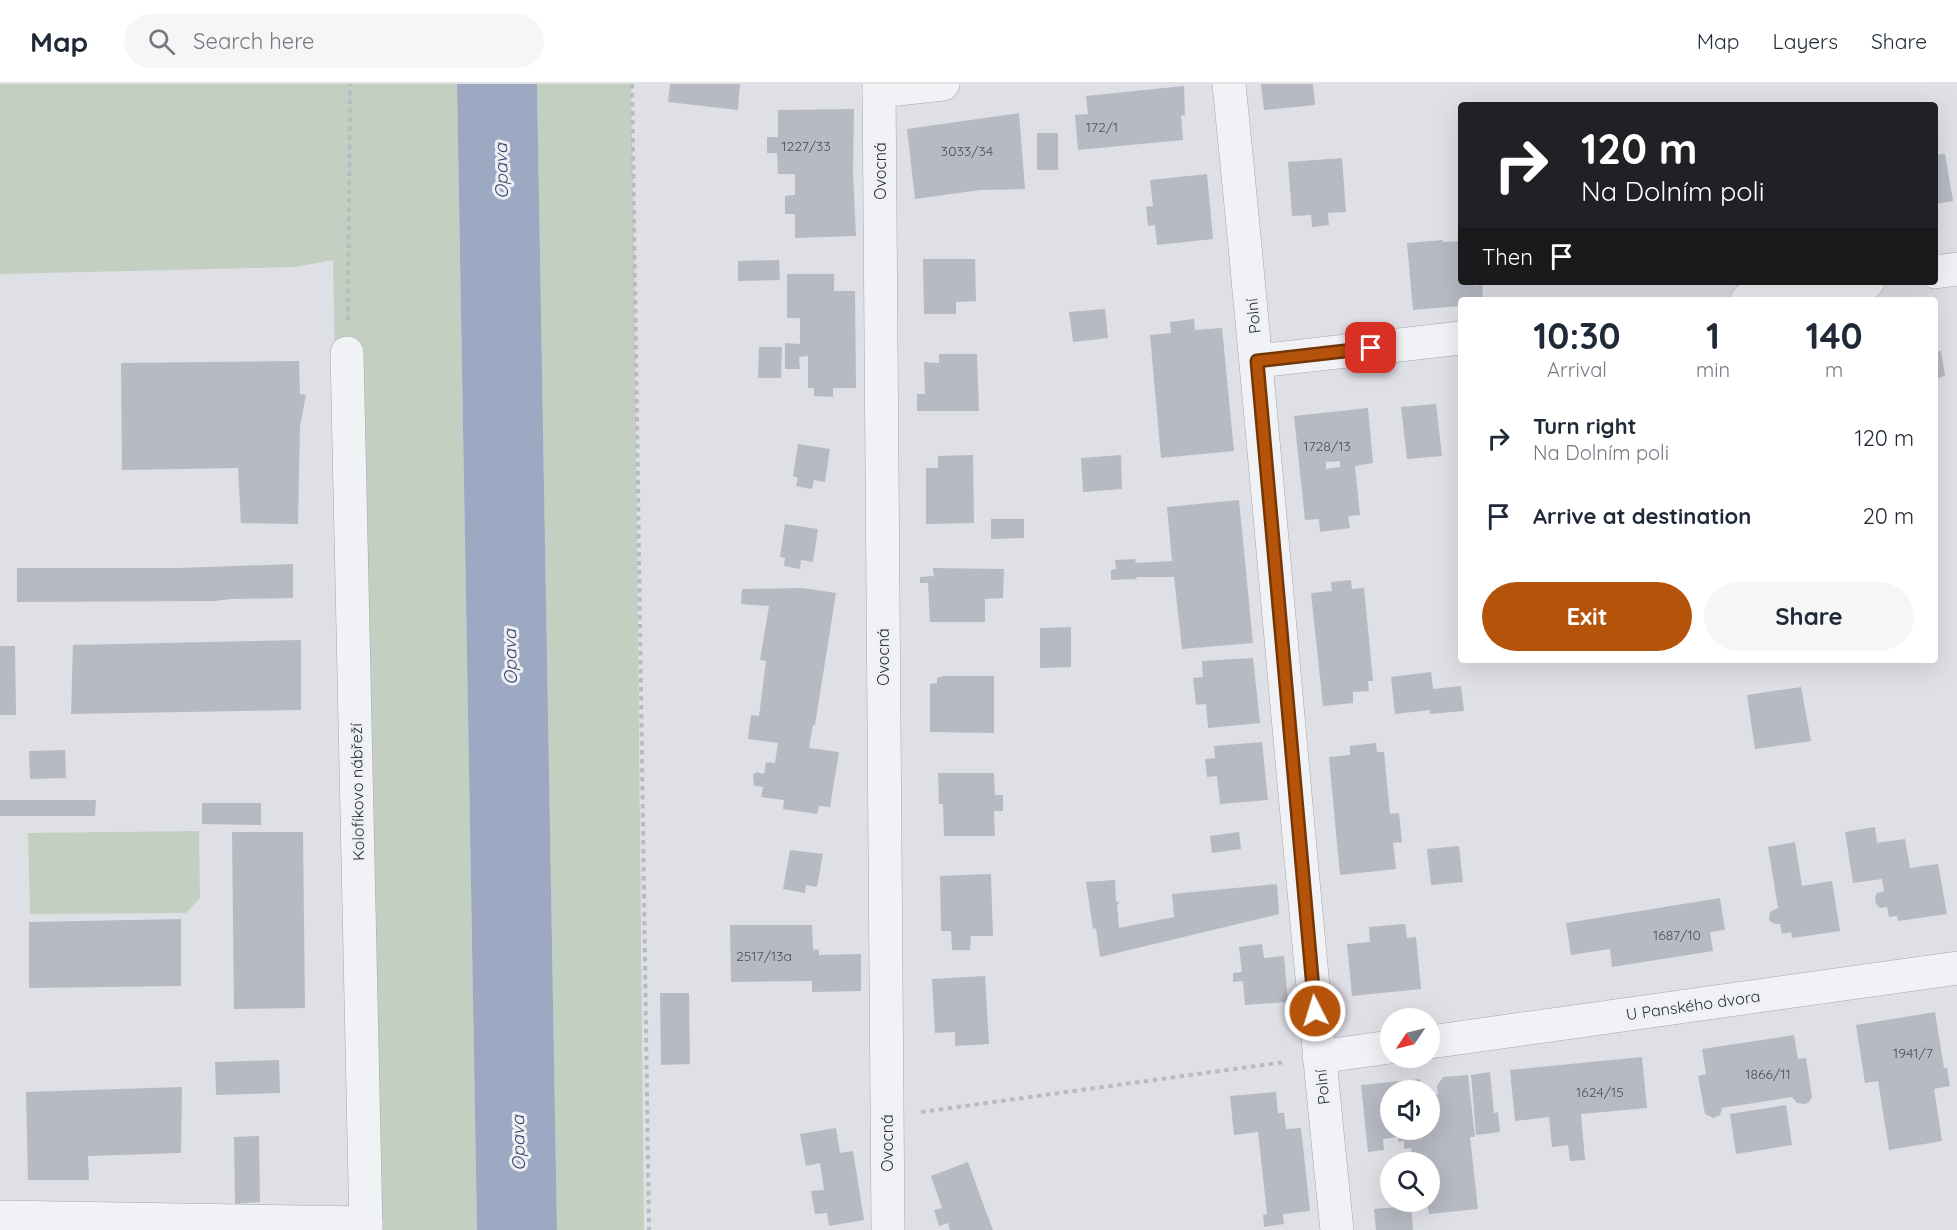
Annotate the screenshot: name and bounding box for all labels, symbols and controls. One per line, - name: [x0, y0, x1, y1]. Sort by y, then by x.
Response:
- search box: [124, 14, 544, 68]
- text: Map: [30, 24, 88, 59]
- icon: search: [145, 25, 178, 58]
- text: Search here: [193, 27, 315, 55]
- text: Map: [1697, 28, 1740, 54]
- text: Layers: [1773, 28, 1838, 54]
- text: Share: [1871, 28, 1927, 54]
- house number: 172/1: [1086, 118, 1118, 136]
- text: 120 m: [1581, 122, 1698, 175]
- icon: right: [1482, 126, 1560, 204]
- house number: 1227/33: [781, 137, 831, 155]
- water label: Opava: [489, 142, 513, 199]
- street label: Ovocná: [870, 142, 890, 200]
- house number: 3033/34: [941, 142, 993, 160]
- text: Na Dolním poli: [1581, 174, 1765, 208]
- icon: arrive: [1545, 240, 1578, 273]
- text: Then: [1482, 243, 1533, 271]
- street label: Polní: [1241, 297, 1265, 335]
- text: 10:30: [1533, 313, 1621, 358]
- text: 1: [1706, 313, 1720, 358]
- text: 140: [1805, 313, 1863, 358]
- pin: [1345, 322, 1396, 373]
- icon: arrive: [1354, 331, 1387, 364]
- text: Arrival: [1547, 357, 1607, 382]
- text: min: [1696, 357, 1730, 382]
- text: m: [1825, 357, 1843, 382]
- text: Turn right: [1533, 412, 1637, 440]
- icon: right: [1482, 422, 1515, 455]
- text: 120 m: [1855, 424, 1914, 452]
- house number: 1728/13: [1303, 437, 1351, 455]
- text: Na Dolním poli: [1533, 440, 1669, 465]
- icon: arrive: [1482, 500, 1515, 533]
- text: Arrive at destination: [1533, 502, 1751, 530]
- text: 20 m: [1863, 502, 1914, 530]
- button: Exit: [1482, 582, 1692, 651]
- button: Share: [1704, 582, 1914, 651]
- water label: Opava: [498, 628, 522, 685]
- street label: Ovocná: [873, 628, 893, 686]
- street label: Kolofíkovo nábřeží: [346, 722, 368, 861]
- house number: 1687/10: [1653, 926, 1701, 944]
- house number: 2517/13a: [736, 947, 792, 965]
- position arrow: [1283, 979, 1347, 1043]
- street label: U Panského dvora: [1625, 986, 1761, 1024]
- north arrow: [1380, 1008, 1440, 1068]
- map controls: [1380, 1008, 1440, 1212]
- house number: 1941/7: [1893, 1044, 1933, 1062]
- house number: 1866/11: [1745, 1065, 1791, 1083]
- street label: Polní: [1310, 1068, 1334, 1106]
- button: sound: [1380, 1080, 1440, 1140]
- house number: 1624/15: [1576, 1083, 1624, 1101]
- water label: Opava: [506, 1114, 530, 1171]
- street label: Ovocná: [877, 1114, 897, 1172]
- button: search: [1380, 1152, 1440, 1212]

